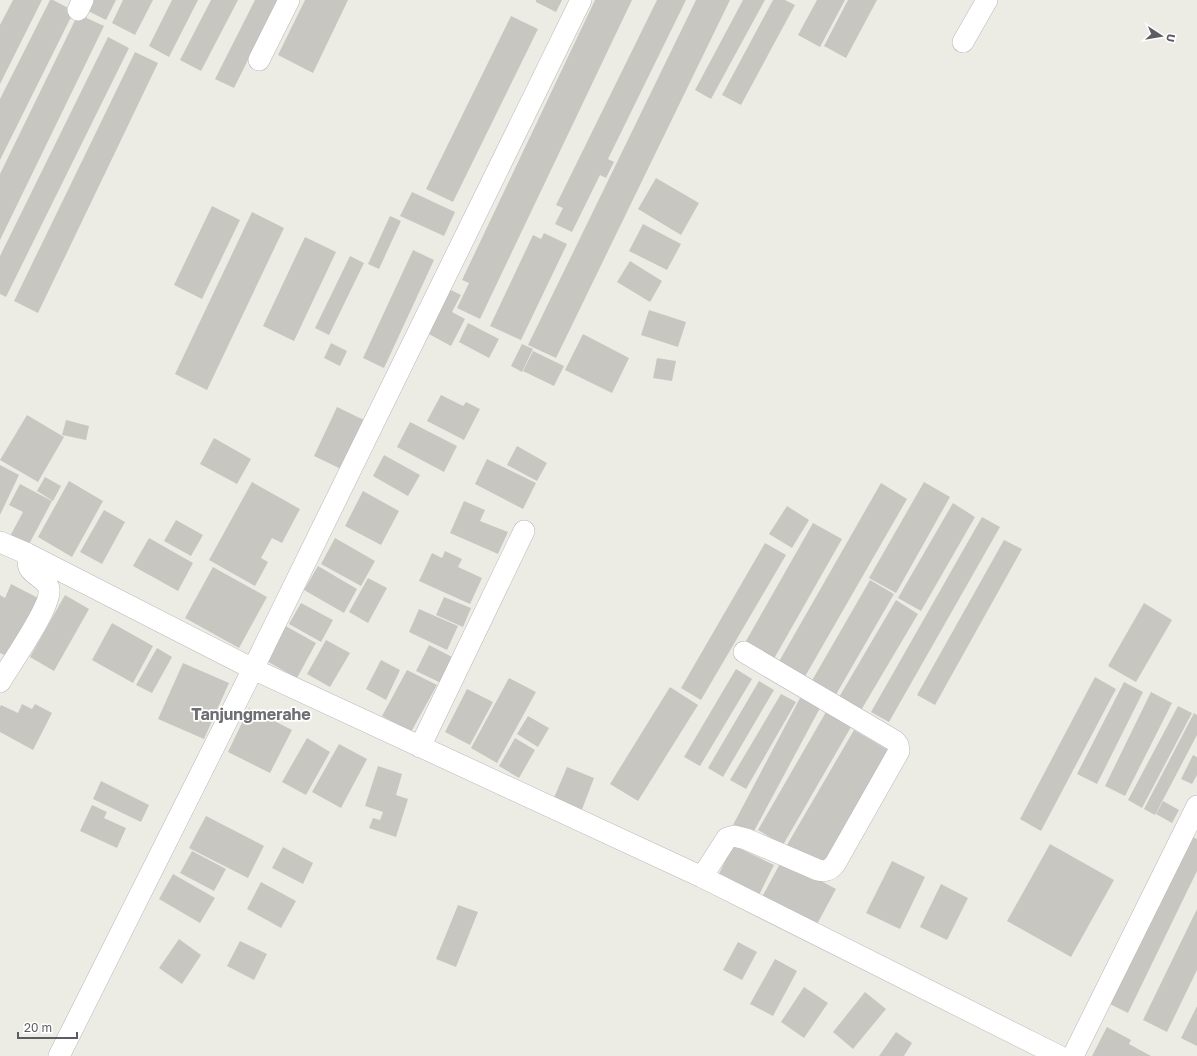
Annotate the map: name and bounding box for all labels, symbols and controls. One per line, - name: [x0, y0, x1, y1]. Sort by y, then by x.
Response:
- north arrow: [1141, 16, 1181, 56]
- text: U: [1164, 33, 1178, 43]
- district label: Tanjungmerahe: [191, 704, 311, 724]
- scale bar: [18, 1014, 77, 1040]
- text: 20 m: [24, 1020, 52, 1035]

